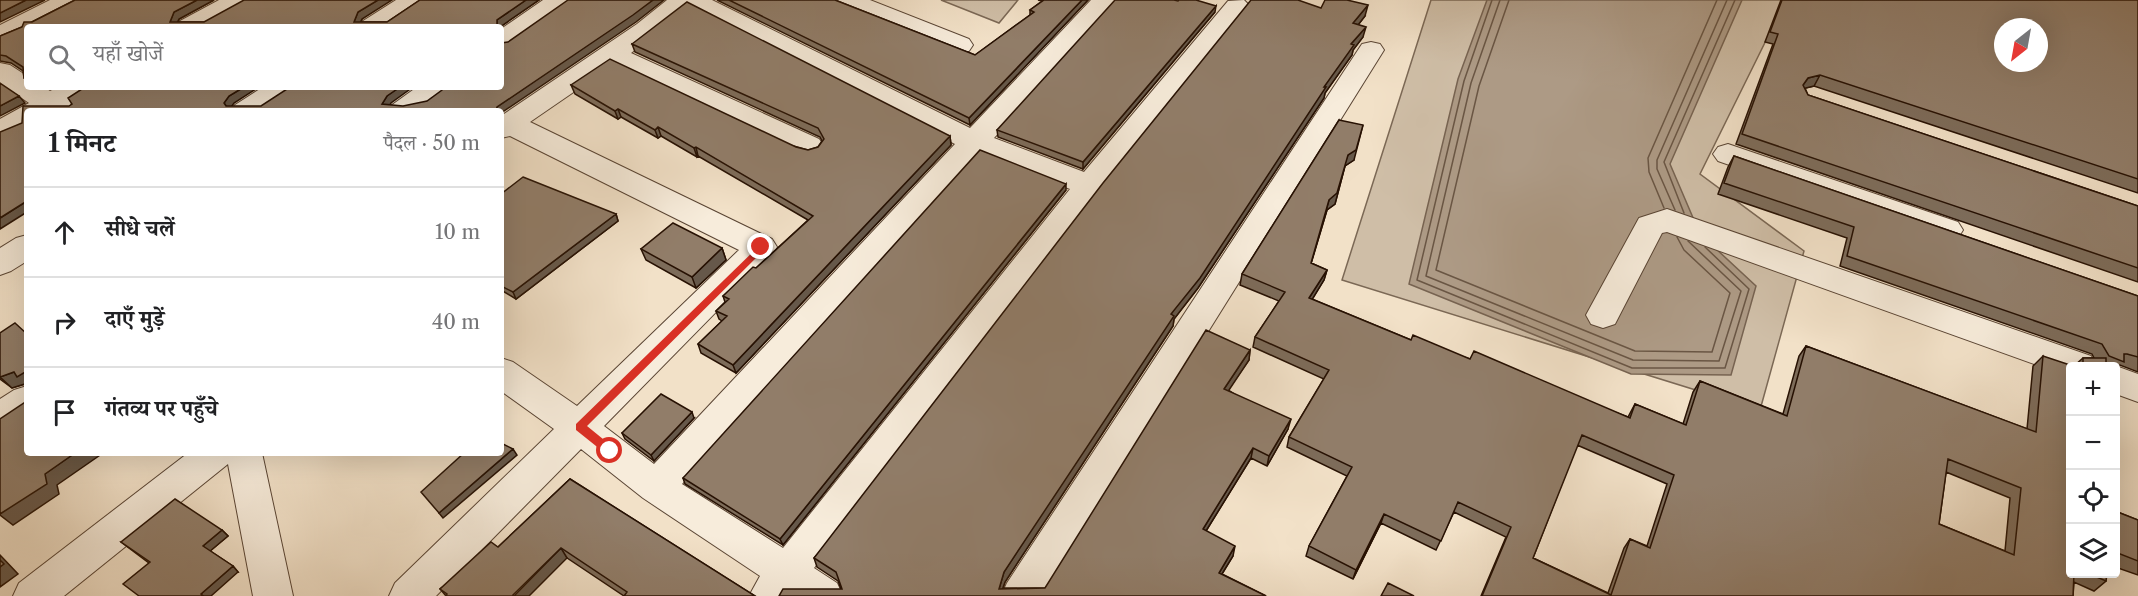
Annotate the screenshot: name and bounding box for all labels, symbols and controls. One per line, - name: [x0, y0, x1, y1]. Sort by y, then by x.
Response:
- north arrow: [1994, 18, 2048, 72]
- search box: [24, 24, 504, 90]
- text: यहाँ खोजें: [93, 40, 163, 67]
- icon: search: [45, 41, 78, 74]
- text: 1 मिनट: [48, 127, 115, 159]
- text: पैदल · 50 m: [384, 131, 480, 155]
- text: सीधे चलें: [105, 215, 174, 242]
- icon: ahead: [48, 216, 81, 249]
- text: 10 m: [435, 220, 480, 244]
- route end: [747, 233, 773, 259]
- text: दाएँ मुड़ें: [105, 305, 164, 332]
- icon: right: [48, 306, 81, 339]
- text: 40 m: [432, 310, 480, 334]
- map controls: [2066, 362, 2120, 578]
- button: +: [2066, 362, 2120, 416]
- text: गंतव्य पर पहुँचे: [105, 395, 218, 422]
- icon: arrive: [48, 396, 81, 429]
- button: −: [2066, 416, 2120, 470]
- route start: [596, 437, 622, 463]
- button: locate: [2066, 470, 2120, 524]
- button: layers: [2066, 524, 2120, 578]

